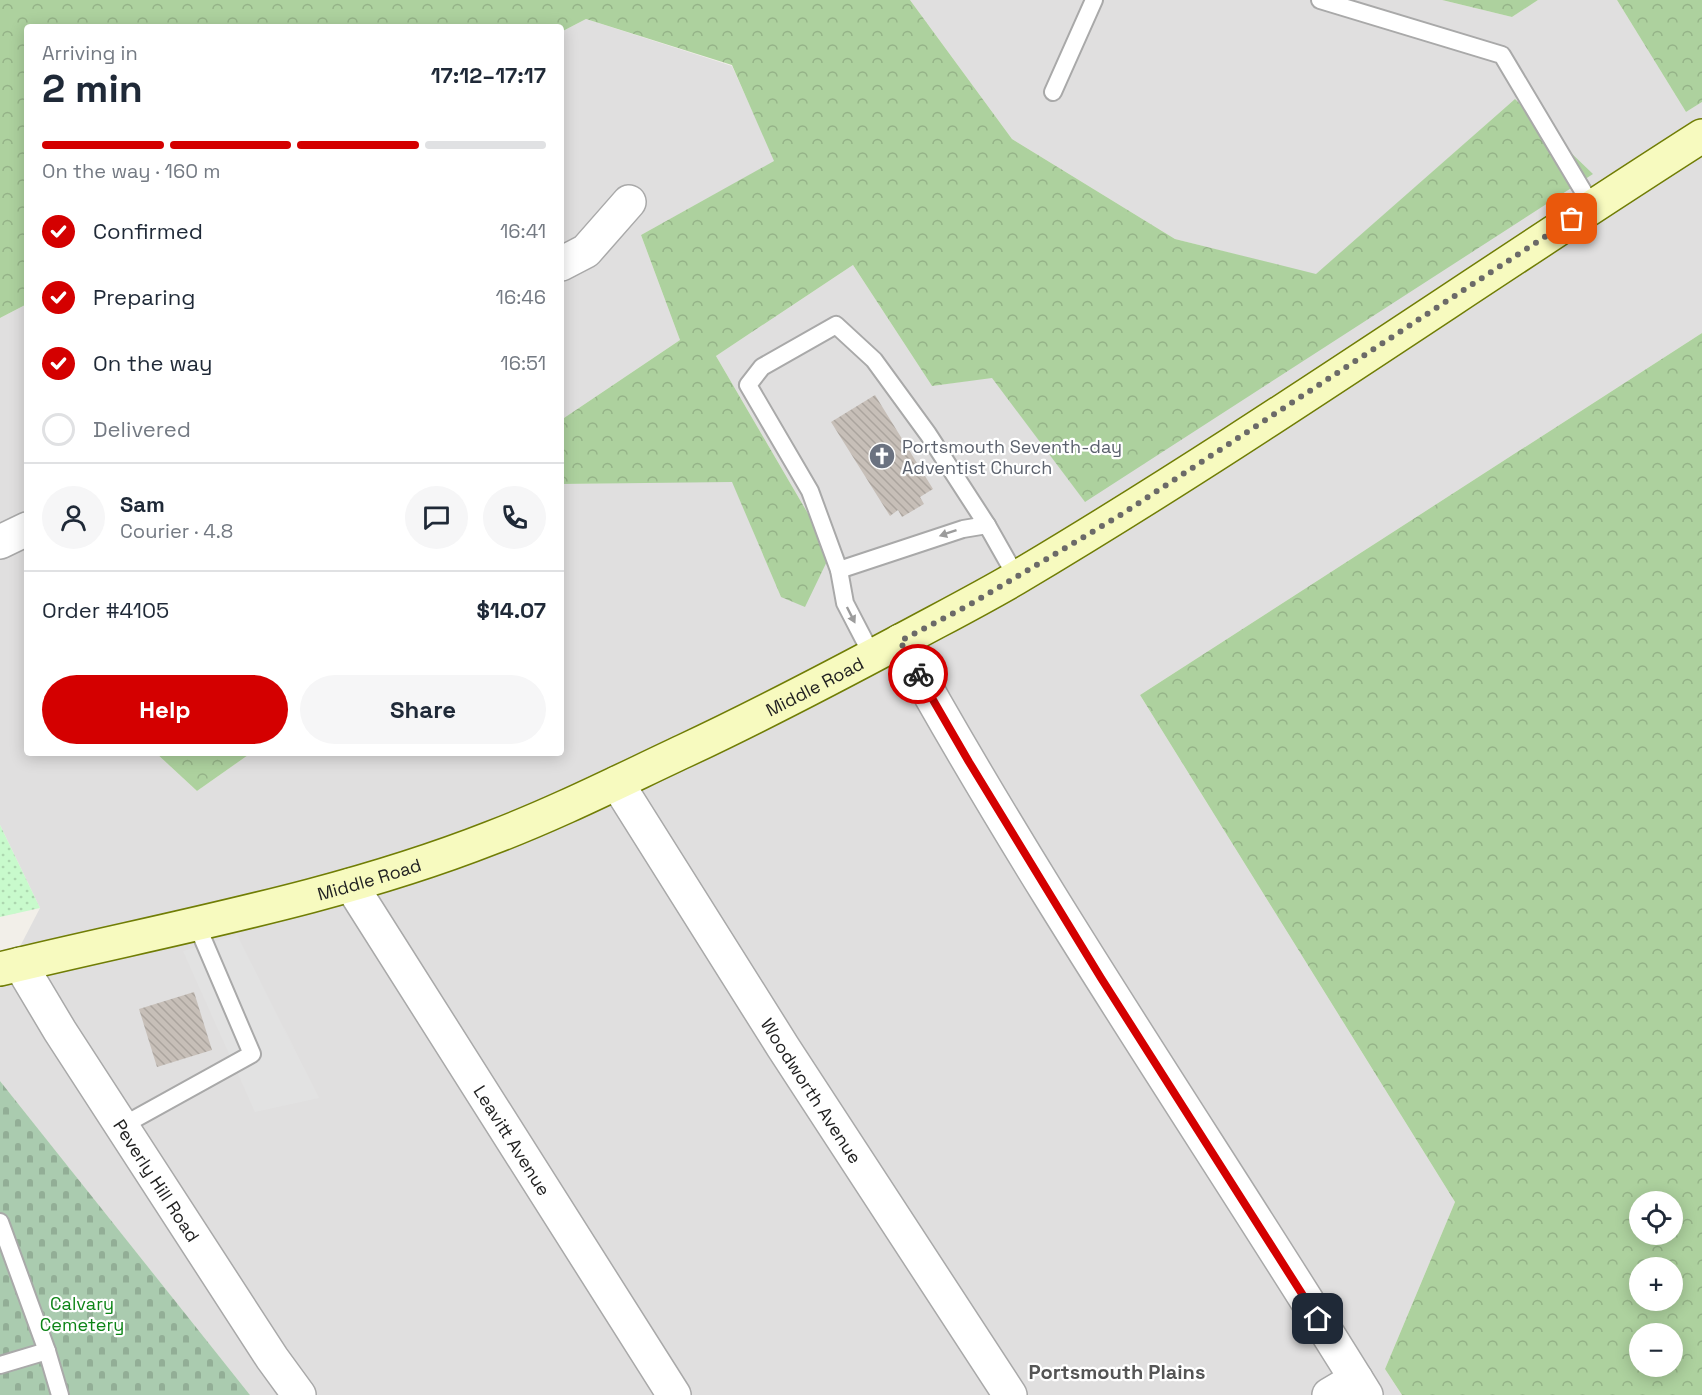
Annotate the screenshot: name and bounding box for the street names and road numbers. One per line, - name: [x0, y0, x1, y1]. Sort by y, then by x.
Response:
- street label: Middle Road: [762, 651, 867, 721]
- street label: Middle Road: [315, 853, 424, 905]
- street label: Woodworth Avenue: [756, 1014, 867, 1168]
- street label: Leavitt Avenue: [469, 1081, 556, 1200]
- street label: Peverly Hill Road: [109, 1115, 205, 1246]

